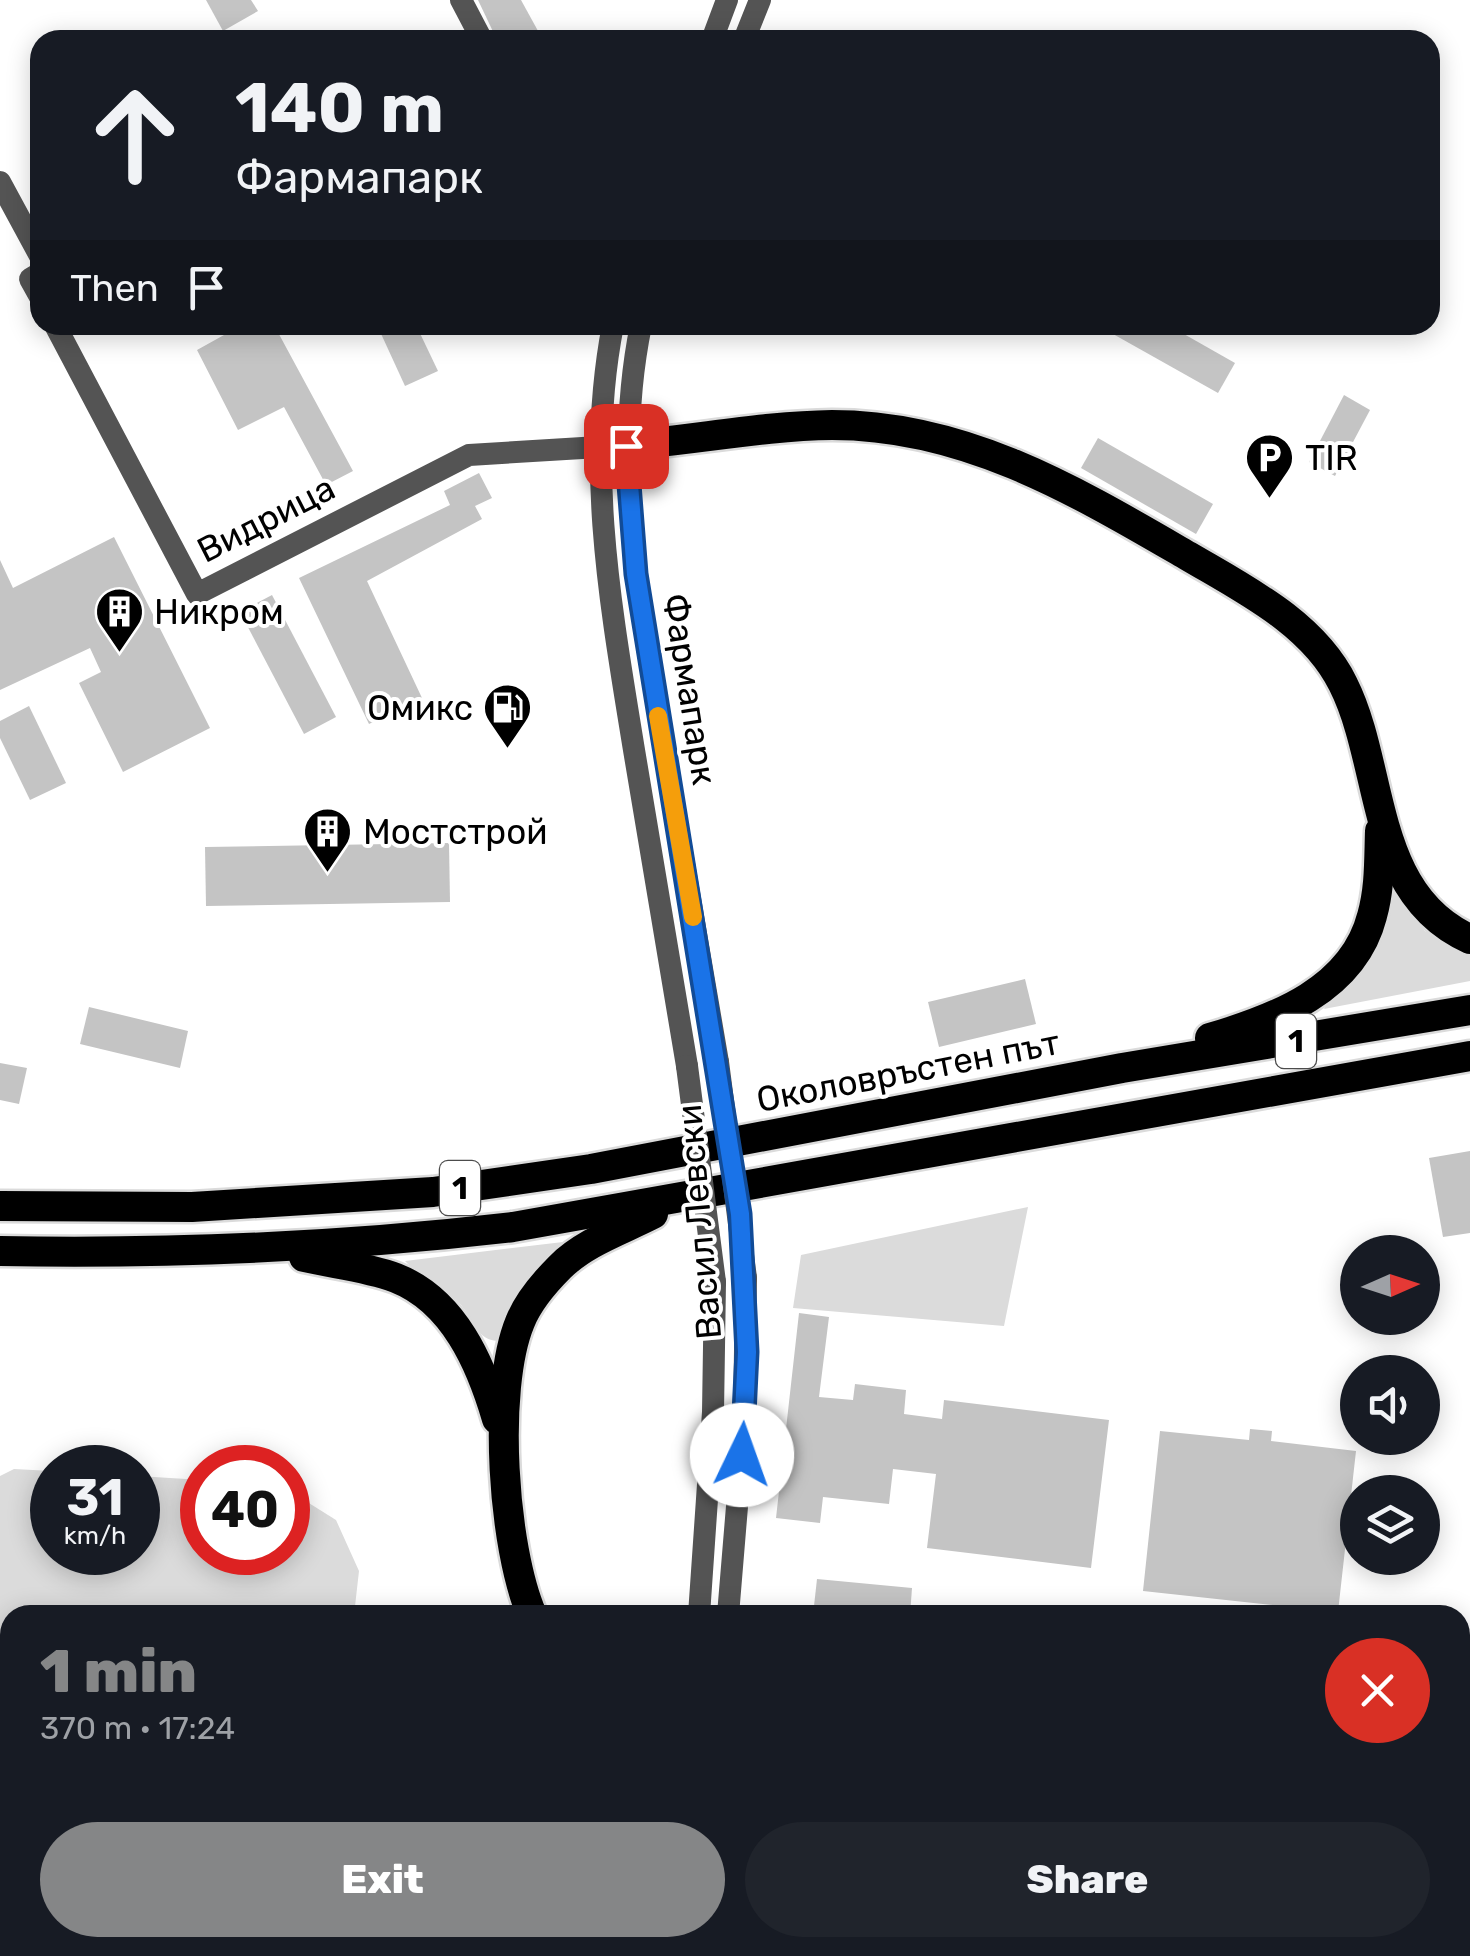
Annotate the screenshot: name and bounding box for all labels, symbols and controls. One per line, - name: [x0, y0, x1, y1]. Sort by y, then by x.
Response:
- text: 140 m: [235, 67, 444, 150]
- icon: ahead: [70, 70, 200, 200]
- text: Фармапарк: [235, 151, 483, 204]
- icon: arrive: [179, 260, 234, 315]
- text: Then: [70, 265, 159, 311]
- pin: [584, 404, 669, 489]
- icon: arrive: [599, 419, 654, 474]
- parking icon: TIR: [1244, 432, 1296, 500]
- place label: TIR: [1305, 437, 1358, 479]
- street label: Видрица: [190, 467, 342, 571]
- building icon: Никром: [93, 586, 145, 654]
- street label: Фармапарк: [654, 590, 726, 788]
- place label: Никром: [154, 591, 284, 633]
- fuel station icon: Омикс: [482, 682, 534, 750]
- place label: Омикс: [367, 687, 473, 729]
- building icon: Мостстрой: [302, 806, 354, 874]
- place label: Мостстрой: [363, 811, 548, 853]
- road number: 1: [1276, 1014, 1316, 1068]
- street label: Околовръстен път: [753, 1021, 1063, 1121]
- street label: Васил Левски: [668, 1103, 730, 1341]
- road number: 1: [440, 1161, 480, 1215]
- north arrow: [1340, 1235, 1440, 1335]
- map controls: [1340, 1235, 1440, 1575]
- button: sound: [1340, 1355, 1440, 1455]
- position arrow: [690, 1403, 794, 1507]
- speed limit sign: 40: [180, 1445, 310, 1575]
- text: 31: [66, 1468, 124, 1528]
- button: layers: [1340, 1475, 1440, 1575]
- text: km/h: [64, 1521, 126, 1550]
- text: 1 min: [40, 1636, 197, 1707]
- button: close: [1325, 1638, 1430, 1743]
- text: 370 m · 17:24: [40, 1709, 235, 1747]
- button: Exit: [40, 1822, 725, 1937]
- button: Share: [745, 1822, 1430, 1937]

